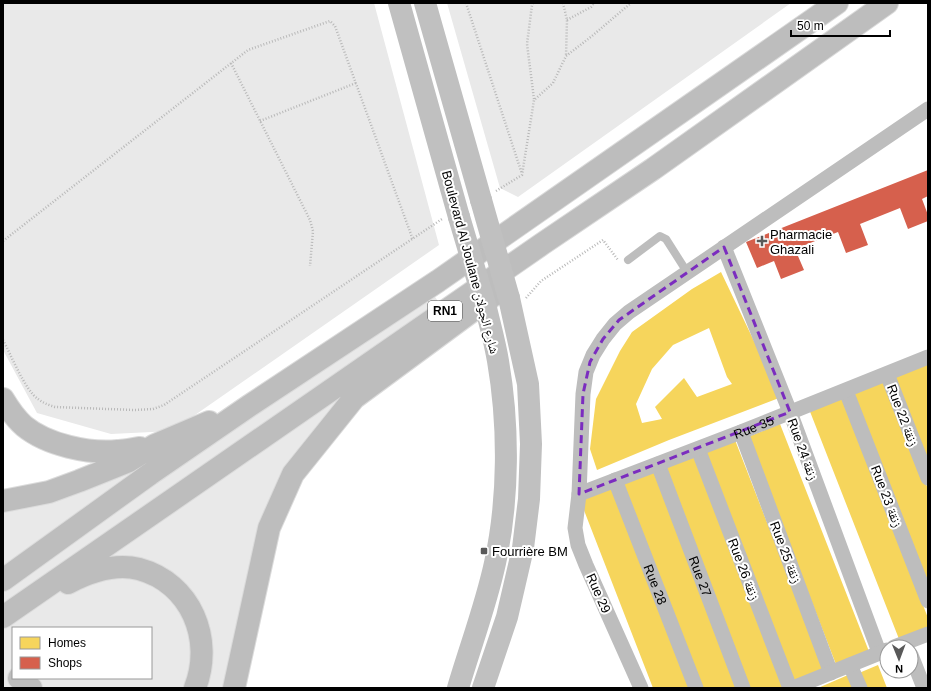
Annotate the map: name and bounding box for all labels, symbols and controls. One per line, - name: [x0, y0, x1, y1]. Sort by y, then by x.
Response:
- scale bar: [791, 12, 890, 38]
- text: 50 m: [797, 19, 824, 33]
- street label: Boulevard Al Joulane شارع الجولان: [437, 169, 502, 356]
- place label: Pharmacie Ghazali: [770, 227, 832, 257]
- marker: Pharmacie Ghazali: [757, 236, 767, 246]
- road number: RN1: [428, 301, 462, 321]
- street label: Rue 22 زنقة: [883, 382, 921, 449]
- street label: Rue 35: [732, 413, 776, 442]
- street label: Rue 24 زنقة: [783, 416, 821, 483]
- street label: Rue 23 زنقة: [867, 463, 905, 530]
- street label: Rue 25 زنقة: [766, 519, 804, 586]
- street label: Rue 26 زنقة: [724, 536, 762, 603]
- place label: Fourrière BM: [492, 544, 568, 559]
- marker: Fourrière BM: [479, 546, 489, 556]
- street label: Rue 27: [686, 554, 715, 599]
- street label: Rue 28: [641, 562, 670, 607]
- street label: Rue 29: [583, 571, 614, 615]
- legend: [12, 627, 152, 679]
- text: Homes: [48, 636, 86, 650]
- north arrow: [879, 639, 919, 679]
- text: Shops: [48, 656, 82, 670]
- text: N: [895, 663, 903, 675]

